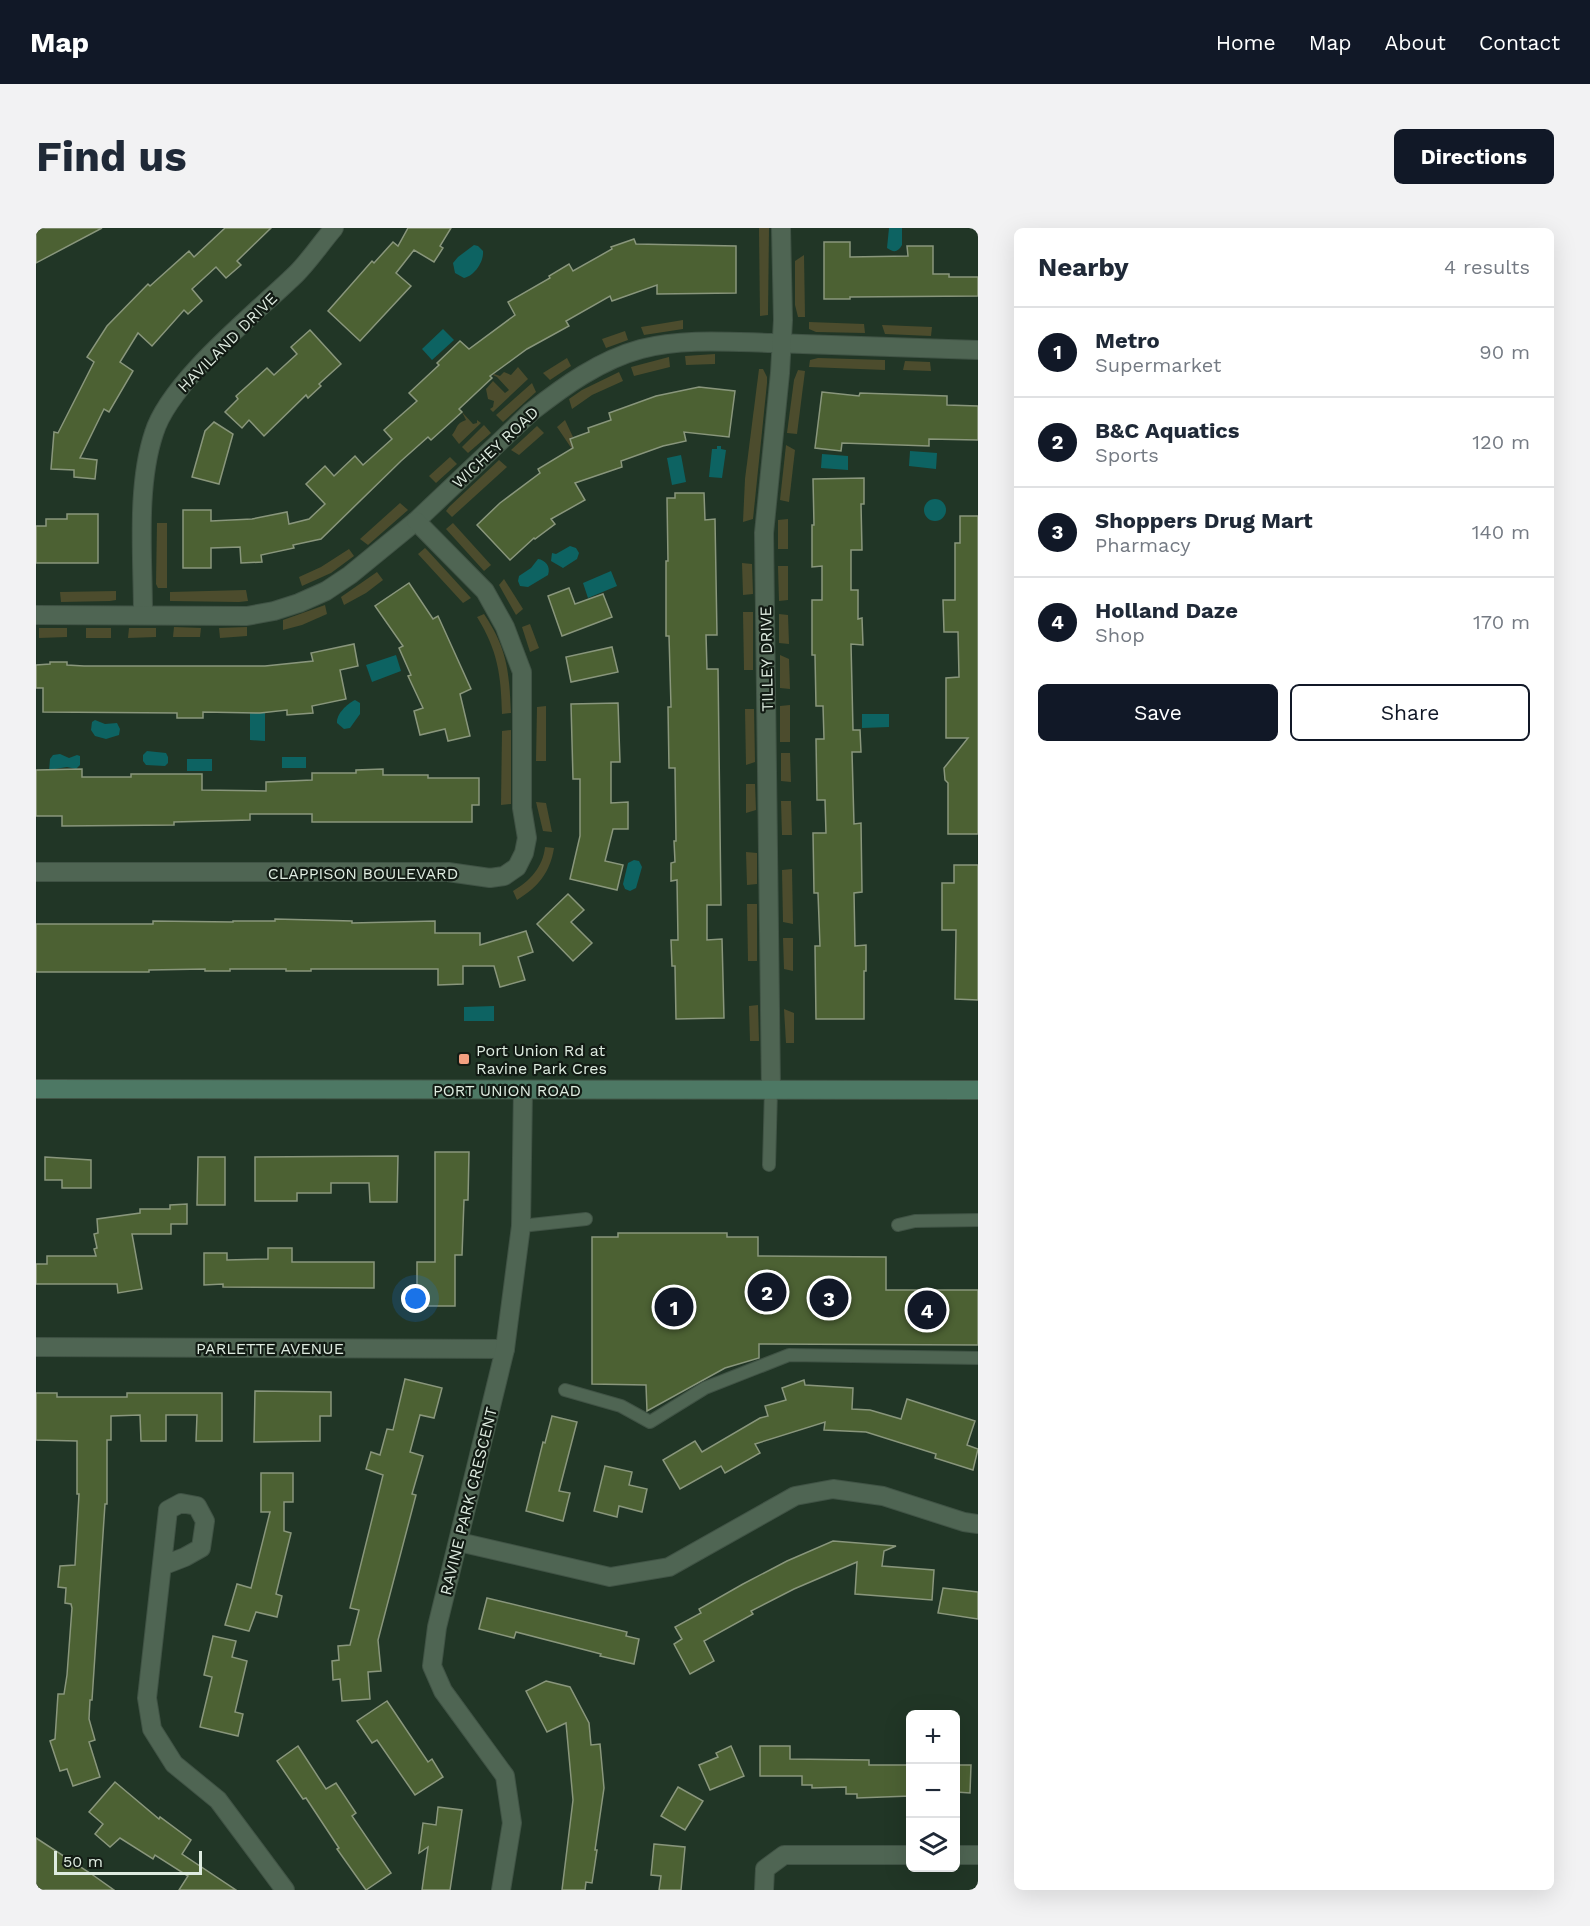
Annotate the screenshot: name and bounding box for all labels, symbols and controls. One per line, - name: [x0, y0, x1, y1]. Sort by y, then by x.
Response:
- text: Map: [30, 26, 89, 59]
- text: Home: [1216, 30, 1276, 55]
- text: Map: [1309, 30, 1352, 55]
- text: About: [1385, 30, 1446, 55]
- text: Contact: [1479, 30, 1560, 55]
- button: Directions: [1394, 129, 1554, 184]
- text: Find us: [36, 132, 187, 181]
- text: Nearby: [1038, 252, 1129, 282]
- text: 4 results: [1444, 255, 1530, 279]
- street label: HAVILAND DRIVE: [174, 289, 281, 396]
- text: Metro: [1095, 328, 1160, 353]
- text: 1: [1053, 340, 1062, 364]
- text: 90 m: [1479, 340, 1530, 364]
- text: Supermarket: [1095, 353, 1221, 377]
- street label: WICHEY ROAD: [448, 402, 542, 492]
- text: B&C Aquatics: [1095, 418, 1240, 443]
- text: 2: [1052, 430, 1063, 454]
- text: 120 m: [1472, 430, 1530, 454]
- text: Sports: [1095, 443, 1159, 467]
- text: Shoppers Drug Mart: [1095, 508, 1313, 533]
- text: 3: [1052, 520, 1063, 544]
- text: 140 m: [1472, 520, 1530, 544]
- text: Pharmacy: [1095, 533, 1191, 557]
- text: Holland Daze: [1095, 598, 1238, 623]
- street label: TILLEY DRIVE: [756, 606, 777, 712]
- text: 4: [1051, 610, 1064, 634]
- text: 170 m: [1473, 610, 1530, 634]
- text: Shop: [1095, 623, 1145, 647]
- button: Save: [1038, 684, 1278, 741]
- button: Share: [1290, 684, 1530, 741]
- street label: CLAPPISON BOULEVARD: [268, 864, 458, 883]
- place label: Port Union Rd at Ravine Park Cres: [476, 1041, 607, 1078]
- marker: Port Union Rd at Ravine Park Cres: [457, 1052, 471, 1066]
- street label: PORT UNION ROAD: [433, 1081, 581, 1100]
- pin: 2: [748, 1270, 786, 1314]
- pin: 3: [810, 1276, 848, 1320]
- your location: [401, 1284, 430, 1313]
- pin: 1: [654, 1284, 694, 1330]
- pin: 4: [908, 1288, 946, 1332]
- street label: PARLETTE AVENUE: [196, 1339, 344, 1358]
- street label: RAVINE PARK CRESCENT: [436, 1405, 501, 1597]
- map controls: [906, 1710, 960, 1872]
- button: +: [906, 1710, 960, 1764]
- button: −: [906, 1764, 960, 1818]
- button: layers: [906, 1818, 960, 1872]
- scale bar: [54, 1848, 202, 1876]
- text: 50 m: [63, 1852, 103, 1871]

